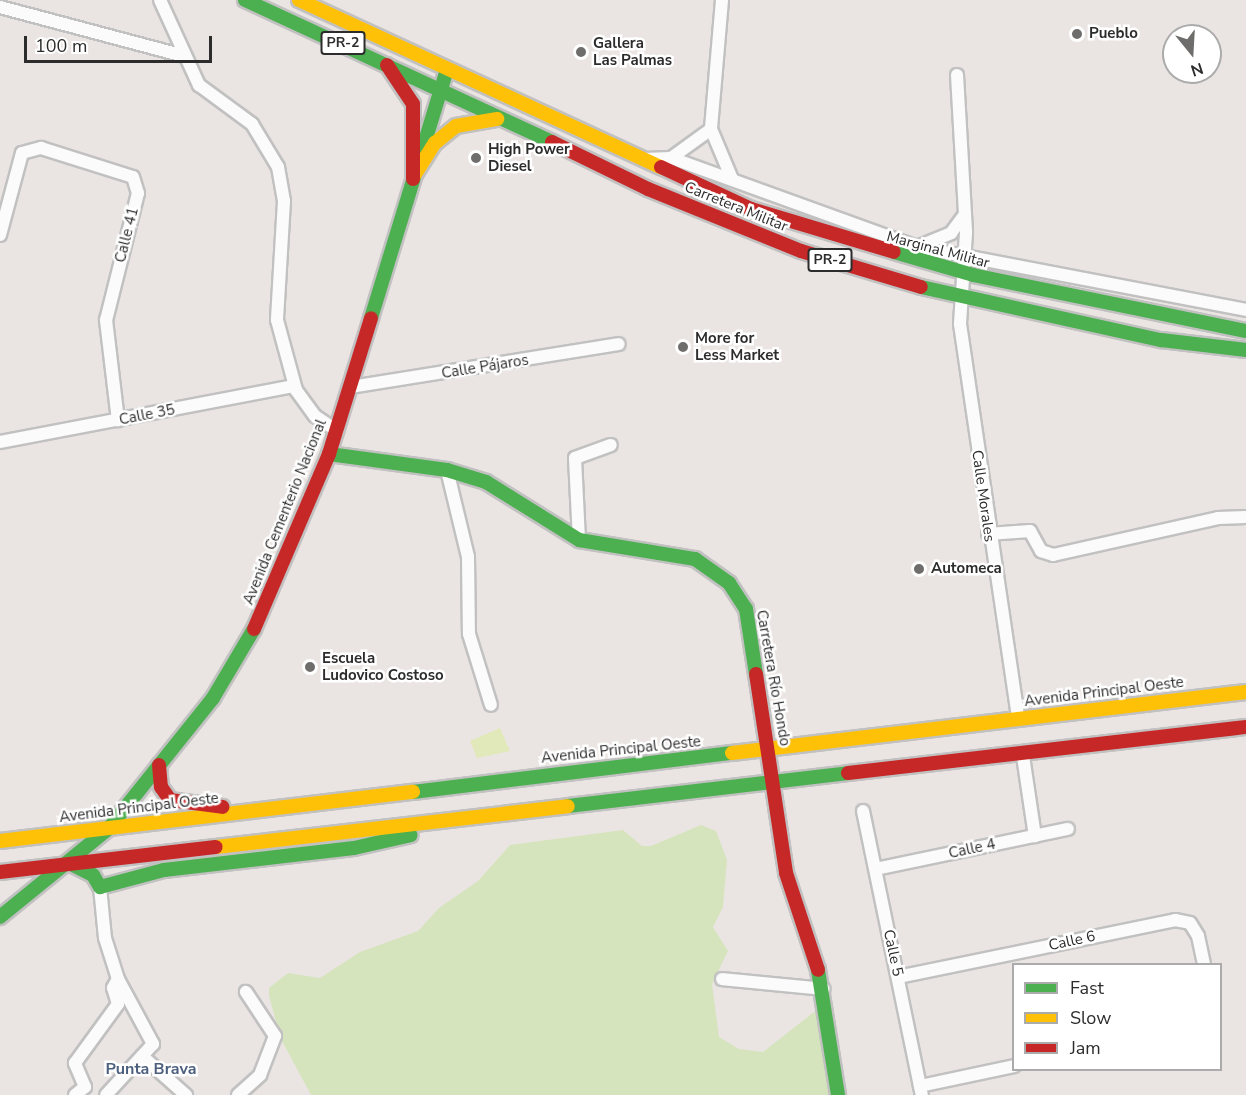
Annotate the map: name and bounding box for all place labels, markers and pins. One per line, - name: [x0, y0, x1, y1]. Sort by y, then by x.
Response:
- place label: Pueblo: [1089, 25, 1138, 43]
- marker: Pueblo: [1070, 27, 1084, 41]
- place label: Gallera Las Palmas: [593, 34, 672, 69]
- marker: Gallera Las Palmas: [574, 45, 588, 59]
- place label: High Power Diesel: [488, 140, 570, 175]
- marker: High Power Diesel: [469, 151, 483, 165]
- place label: More for Less Market: [695, 329, 779, 364]
- marker: More for Less Market: [676, 340, 690, 354]
- place label: Automeca: [931, 560, 1002, 578]
- marker: Automeca: [912, 562, 926, 576]
- place label: Escuela Ludovico Costoso: [322, 649, 444, 684]
- marker: Escuela Ludovico Costoso: [303, 660, 317, 674]

